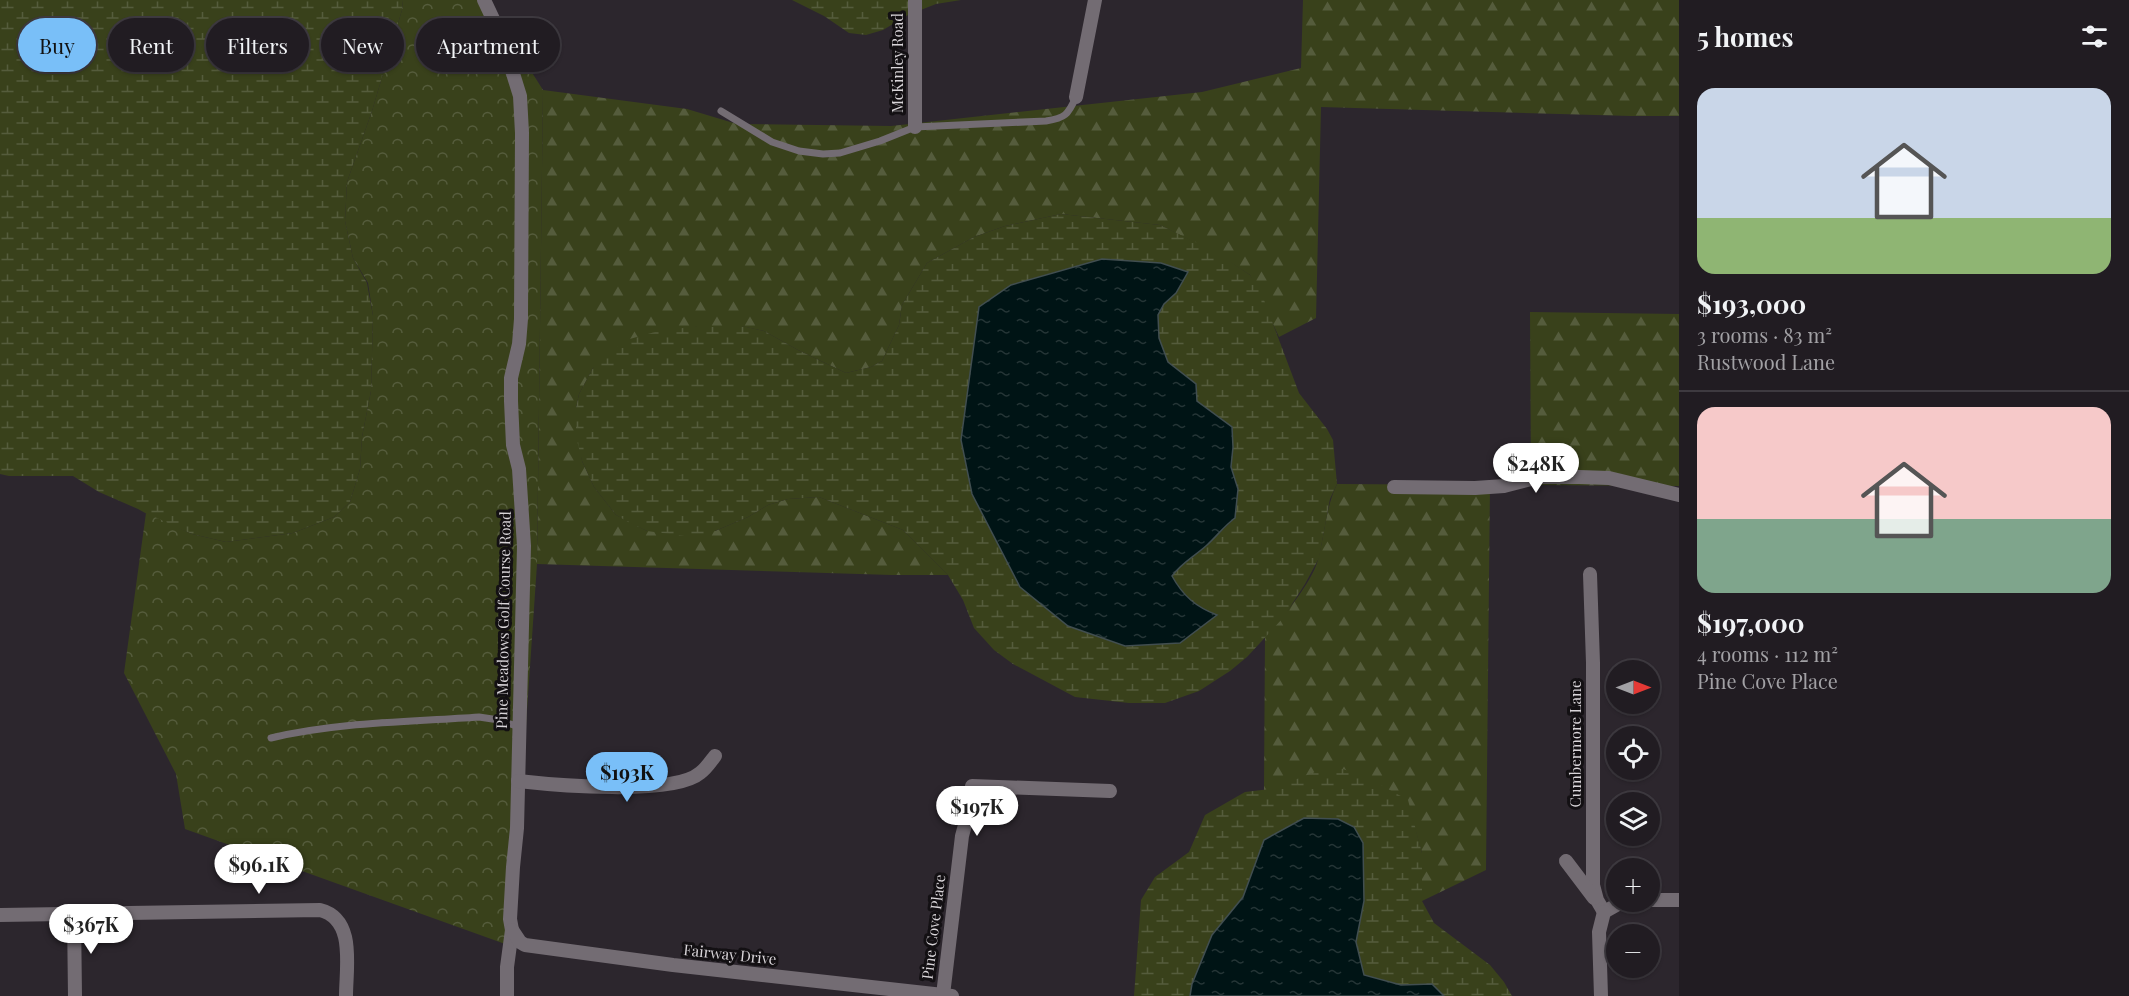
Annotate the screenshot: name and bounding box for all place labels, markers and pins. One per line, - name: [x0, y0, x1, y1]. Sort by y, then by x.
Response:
- pin: $248K: [1494, 443, 1578, 494]
- pin: $193K: [585, 752, 669, 803]
- pin: $197K: [935, 786, 1019, 837]
- pin: $96.1K: [210, 844, 308, 895]
- pin: $367K: [49, 904, 133, 955]

